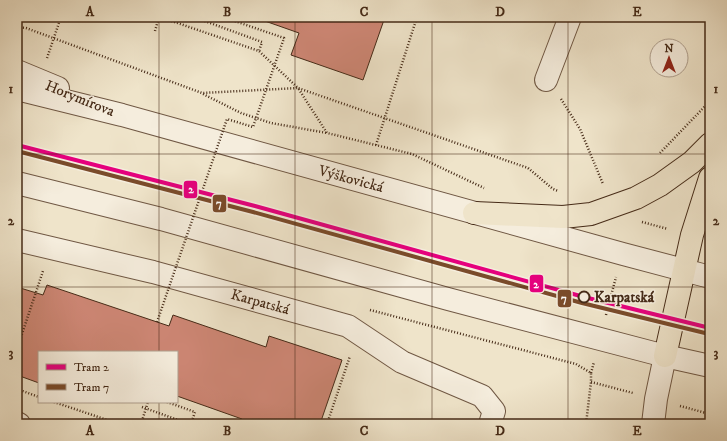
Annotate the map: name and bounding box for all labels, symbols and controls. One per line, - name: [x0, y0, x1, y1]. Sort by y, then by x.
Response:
- text: A: [85, 4, 95, 20]
- text: B: [223, 4, 231, 20]
- text: C: [360, 4, 369, 20]
- text: D: [495, 4, 505, 20]
- text: E: [632, 4, 642, 20]
- north arrow: [649, 38, 689, 78]
- text: N: [664, 42, 674, 56]
- street label: Horymírova: [42, 76, 118, 121]
- text: 1: [9, 81, 14, 97]
- text: 1: [714, 81, 719, 97]
- street label: Výškovická: [315, 161, 386, 197]
- line badge: 2: [183, 180, 198, 199]
- text: 2: [188, 183, 194, 197]
- line badge: 7: [212, 194, 227, 213]
- text: 7: [216, 197, 222, 211]
- text: 2: [8, 213, 15, 229]
- text: 2: [713, 213, 720, 229]
- line badge: 2: [529, 274, 544, 293]
- text: 2: [533, 278, 539, 292]
- street label: Karpatská: [229, 285, 292, 320]
- place label: Karpatská: [594, 288, 655, 307]
- line badge: 7: [557, 289, 572, 308]
- marker: Karpatská: [577, 290, 591, 304]
- text: 7: [561, 292, 567, 306]
- text: 3: [9, 345, 14, 361]
- text: 3: [714, 345, 719, 361]
- legend: [38, 351, 178, 403]
- text: Tram 2: [74, 360, 109, 375]
- text: Tram 7: [74, 380, 109, 395]
- text: A: [85, 423, 95, 439]
- text: B: [223, 423, 231, 439]
- text: C: [360, 423, 369, 439]
- text: D: [495, 423, 505, 439]
- text: E: [632, 423, 642, 439]

